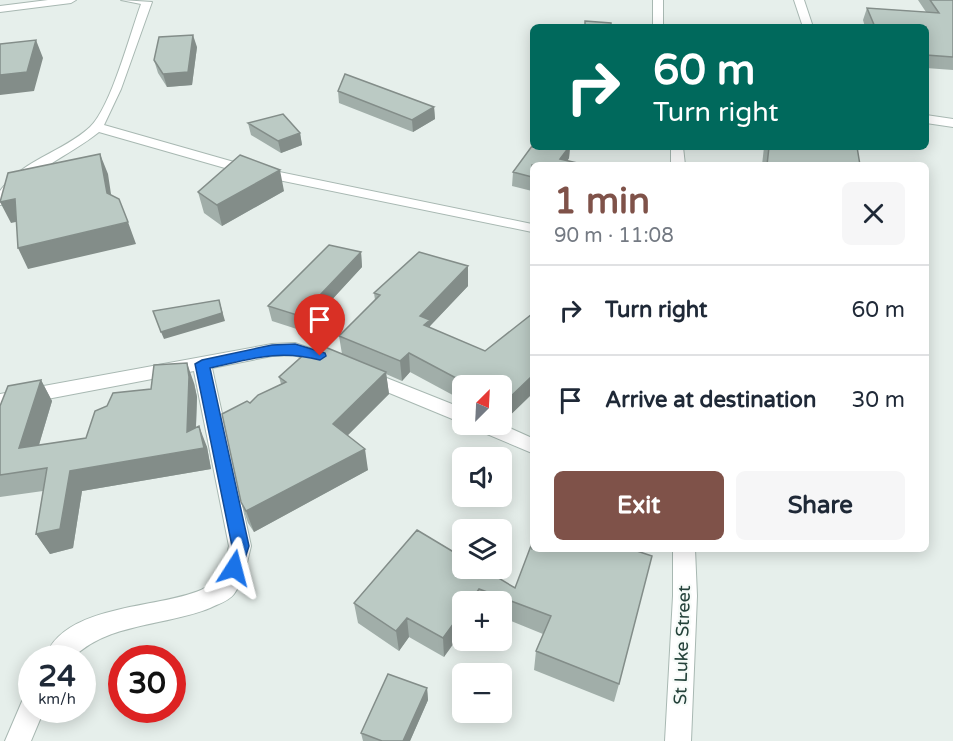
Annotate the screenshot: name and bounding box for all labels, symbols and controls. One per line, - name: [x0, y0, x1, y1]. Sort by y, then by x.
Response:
- text: 60 m: [653, 45, 755, 96]
- icon: right: [554, 48, 632, 126]
- text: Turn right: [653, 96, 779, 129]
- text: 1 min: [554, 180, 650, 223]
- button: close: [842, 182, 905, 245]
- text: 90 m · 11:08: [554, 224, 674, 248]
- pin: [294, 294, 345, 356]
- icon: right: [554, 294, 587, 327]
- text: Turn right: [605, 297, 707, 323]
- text: 60 m: [851, 297, 905, 323]
- icon: arrive: [303, 303, 336, 336]
- north arrow: [452, 375, 512, 435]
- map controls: [452, 375, 512, 723]
- icon: arrive: [554, 384, 587, 417]
- text: Arrive at destination: [605, 387, 816, 413]
- text: 30 m: [851, 387, 905, 413]
- button: sound: [452, 447, 512, 507]
- button: Exit: [554, 471, 724, 540]
- button: Share: [736, 471, 905, 540]
- button: layers: [452, 519, 512, 579]
- position arrow: [202, 536, 266, 600]
- street label: St Luke Street: [669, 585, 695, 705]
- button: +: [452, 591, 512, 651]
- speed limit sign: 30: [108, 645, 186, 723]
- text: 24: [38, 658, 76, 695]
- button: −: [452, 663, 512, 723]
- text: km/h: [38, 690, 76, 708]

